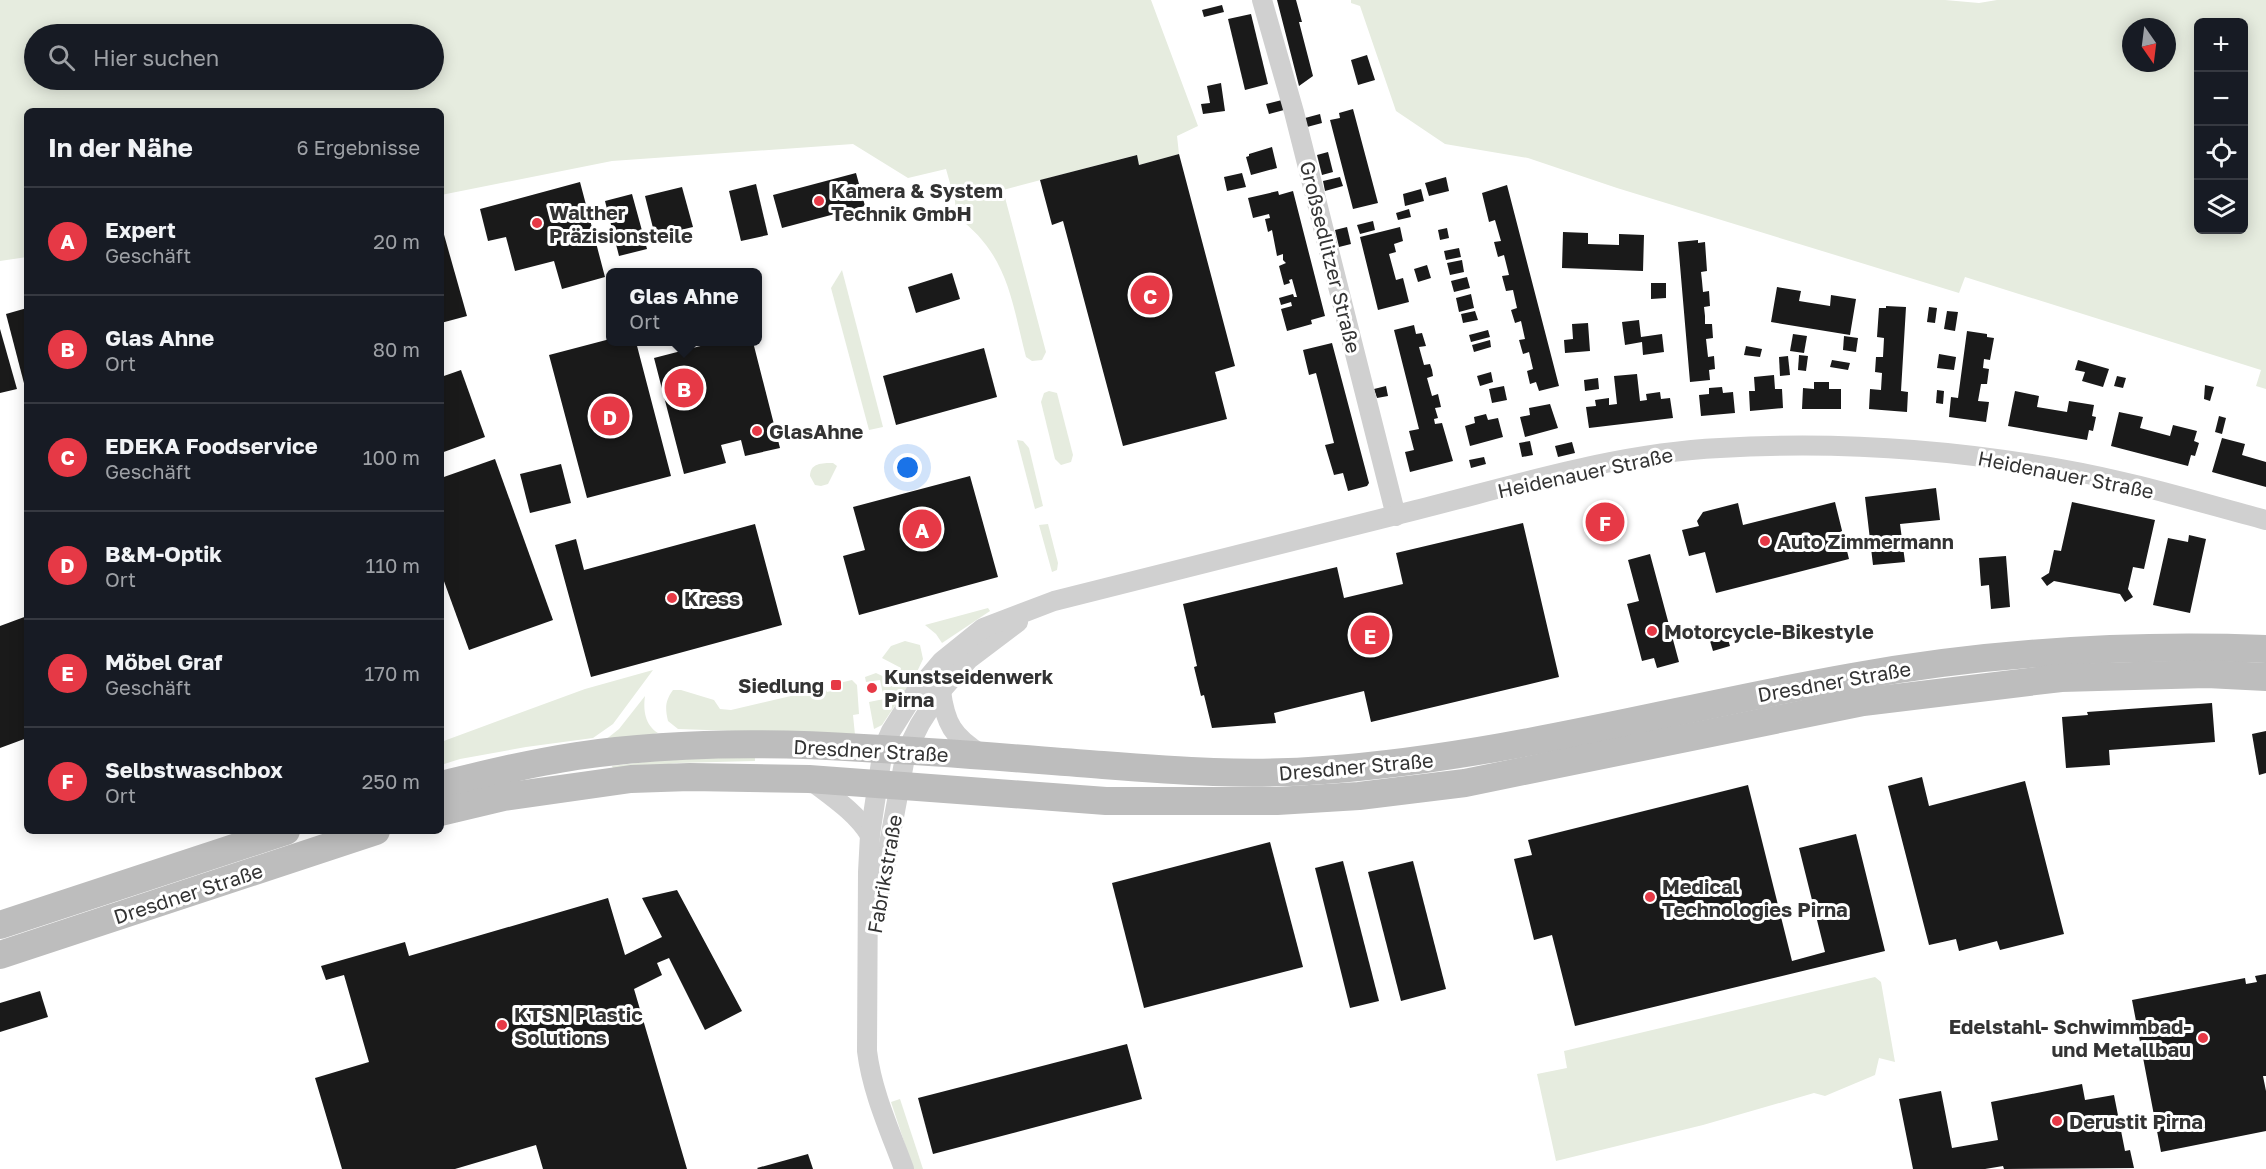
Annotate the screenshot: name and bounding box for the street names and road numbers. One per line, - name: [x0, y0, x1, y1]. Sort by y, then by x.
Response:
- street label: Großsedlitzer Straße: [1296, 158, 1366, 356]
- street label: Heidenauer Straße: [1495, 442, 1675, 502]
- street label: Heidenauer Straße: [1976, 445, 2156, 503]
- street label: Dresdner Straße: [1755, 656, 1913, 706]
- street label: Dresdner Straße: [793, 734, 949, 766]
- street label: Dresdner Straße: [1278, 747, 1434, 785]
- street label: Fabrikstraße: [862, 813, 906, 935]
- street label: Dresdner Straße: [110, 858, 266, 928]

